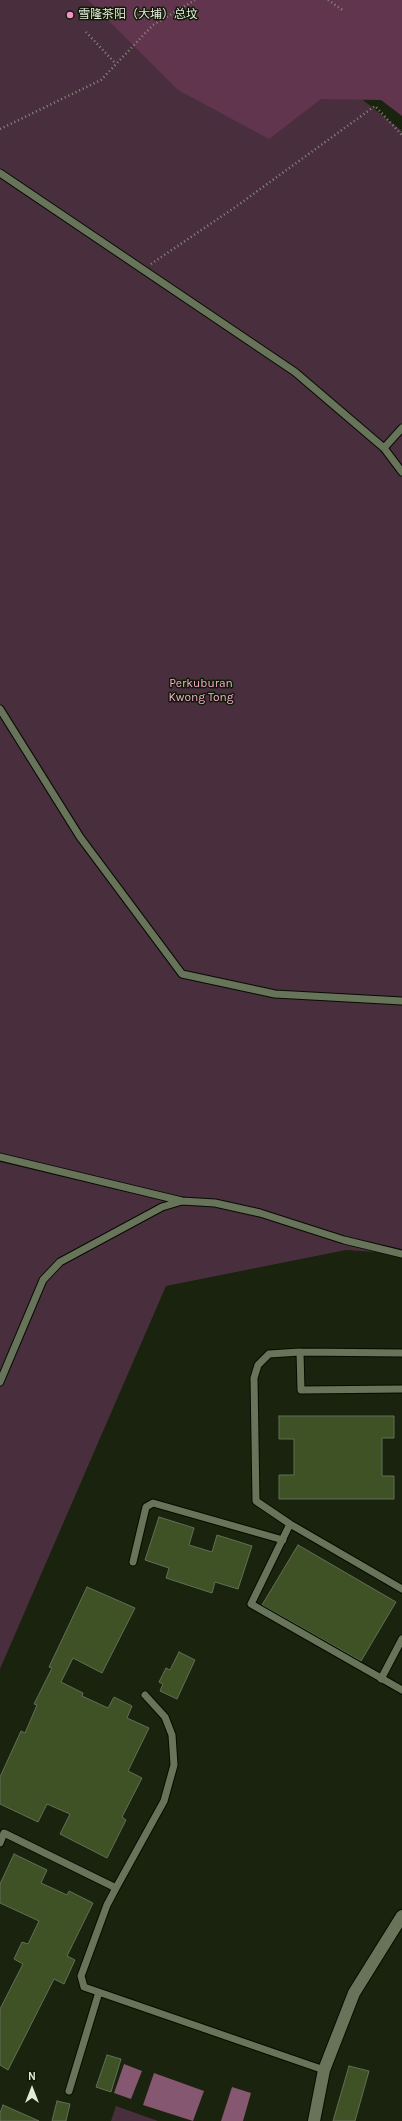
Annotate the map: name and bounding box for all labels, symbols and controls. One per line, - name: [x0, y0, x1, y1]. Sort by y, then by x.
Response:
- place label: 雪隆茶阳（大埔）总坟: [78, 8, 198, 22]
- marker: 雪隆茶阳（大埔）总坟: [65, 10, 75, 20]
- park label: Perkuburan Kwong Tong: [168, 677, 234, 705]
- north arrow: [12, 2069, 52, 2109]
- text: N: [28, 2070, 36, 2083]

